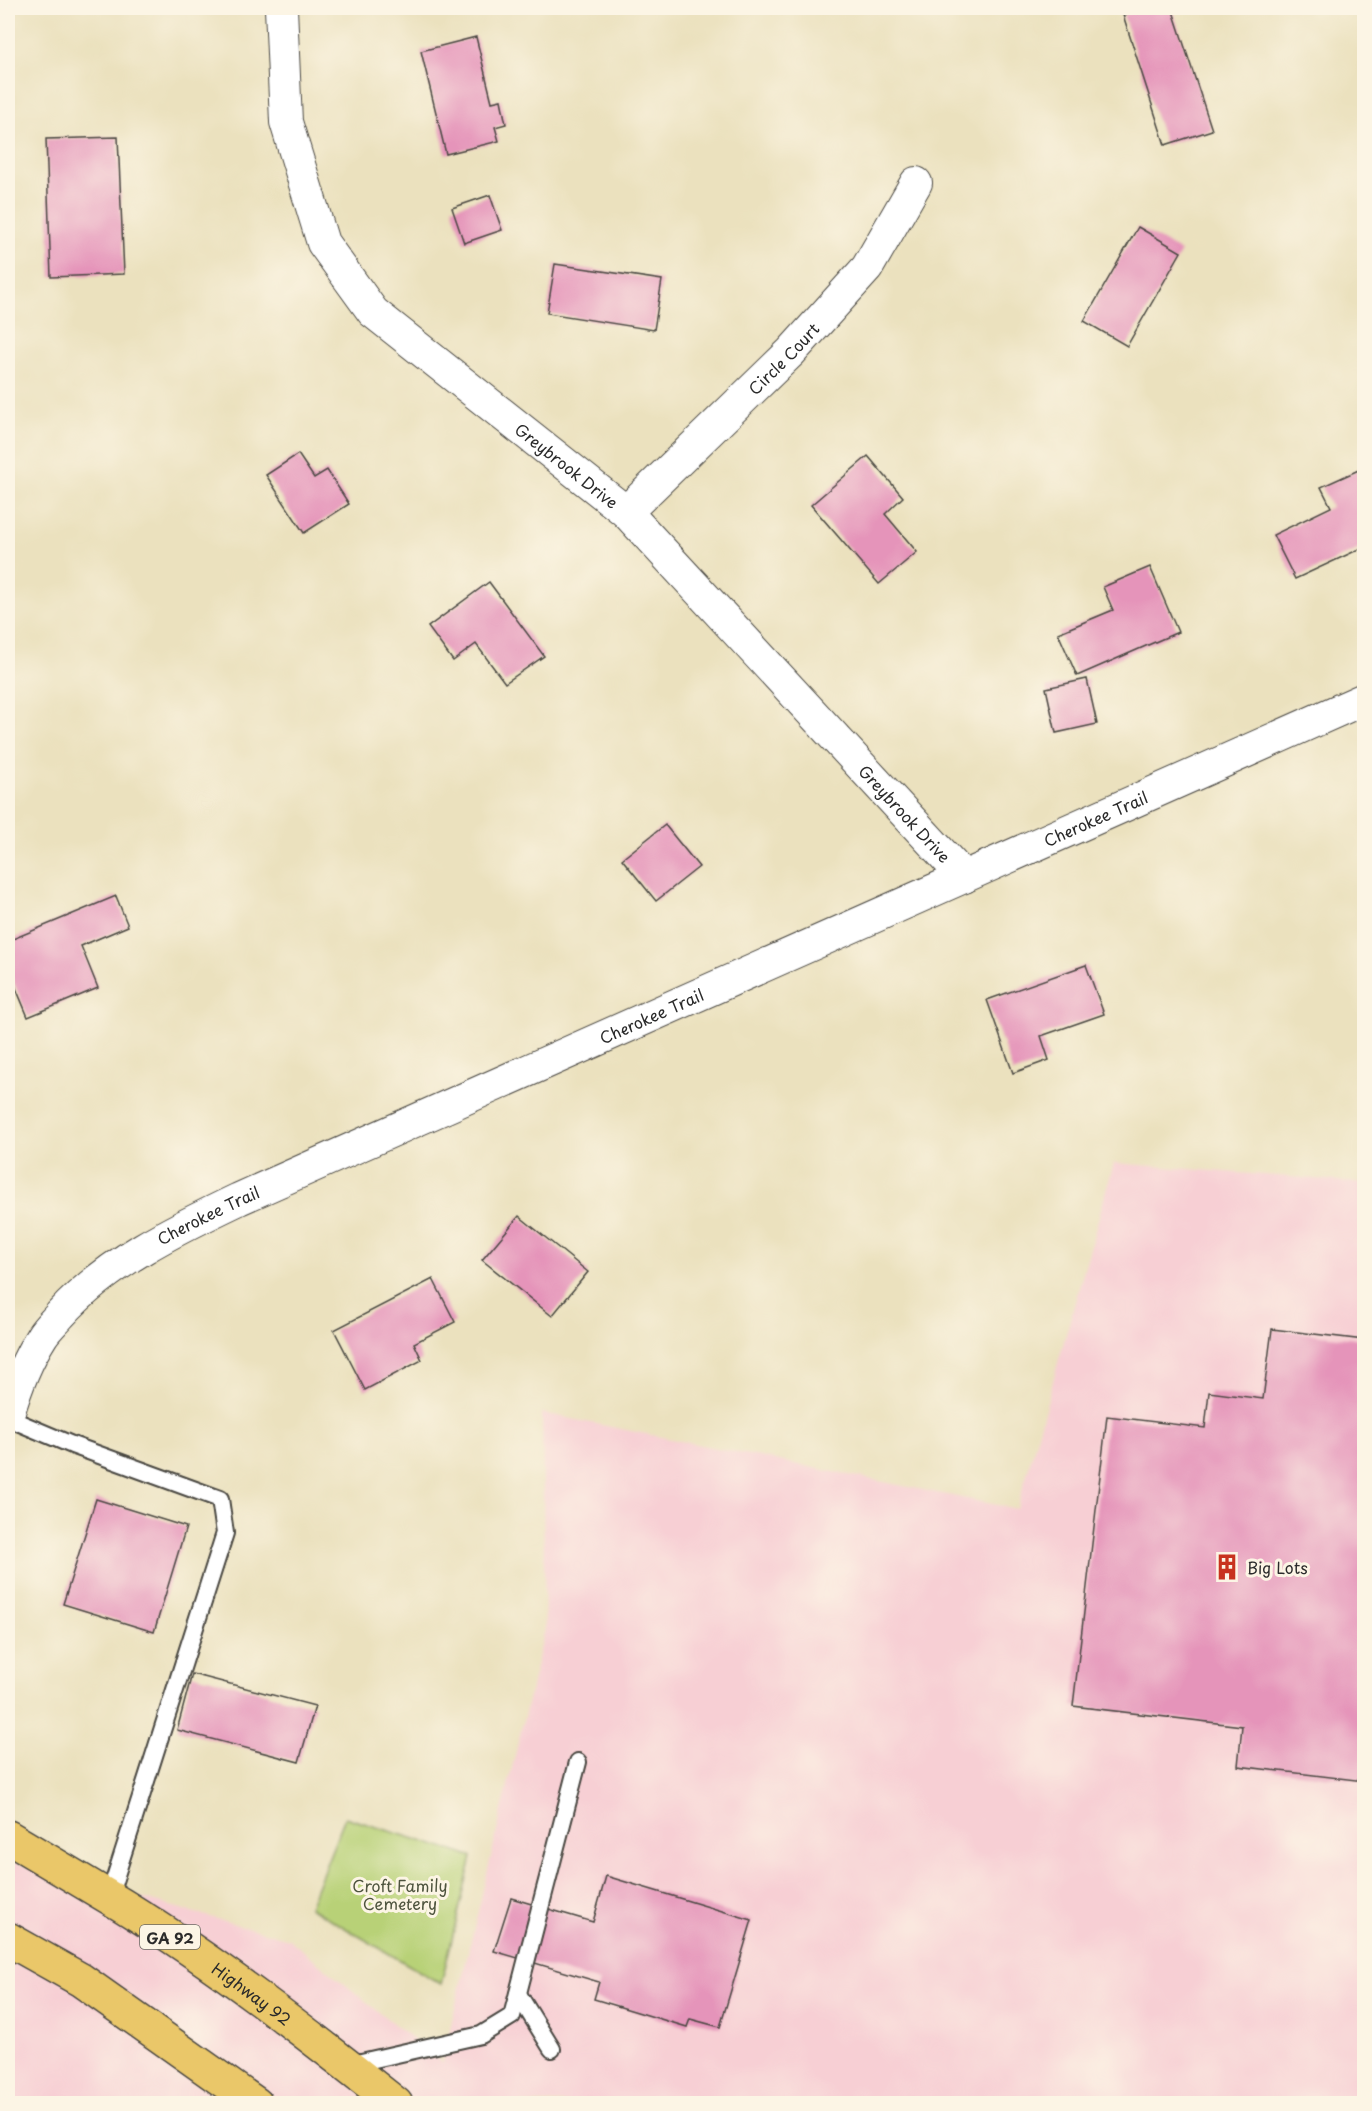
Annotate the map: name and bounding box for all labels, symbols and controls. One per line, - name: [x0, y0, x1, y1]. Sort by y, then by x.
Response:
- street label: Circle Court: [742, 317, 825, 400]
- street label: Greybrook Drive: [510, 417, 624, 514]
- street label: Greybrook Drive: [853, 759, 957, 868]
- street label: Cherokee Trail: [1039, 785, 1152, 852]
- street label: Cherokee Trail: [595, 982, 707, 1049]
- street label: Cherokee Trail: [152, 1179, 263, 1250]
- building icon: Big Lots: [1212, 1552, 1242, 1582]
- place label: Big Lots: [1247, 1555, 1308, 1579]
- park label: Croft Family Cemetery: [352, 1873, 448, 1915]
- road number: GA 92: [140, 1925, 200, 1949]
- street label: Highway 92: [207, 1956, 297, 2031]

